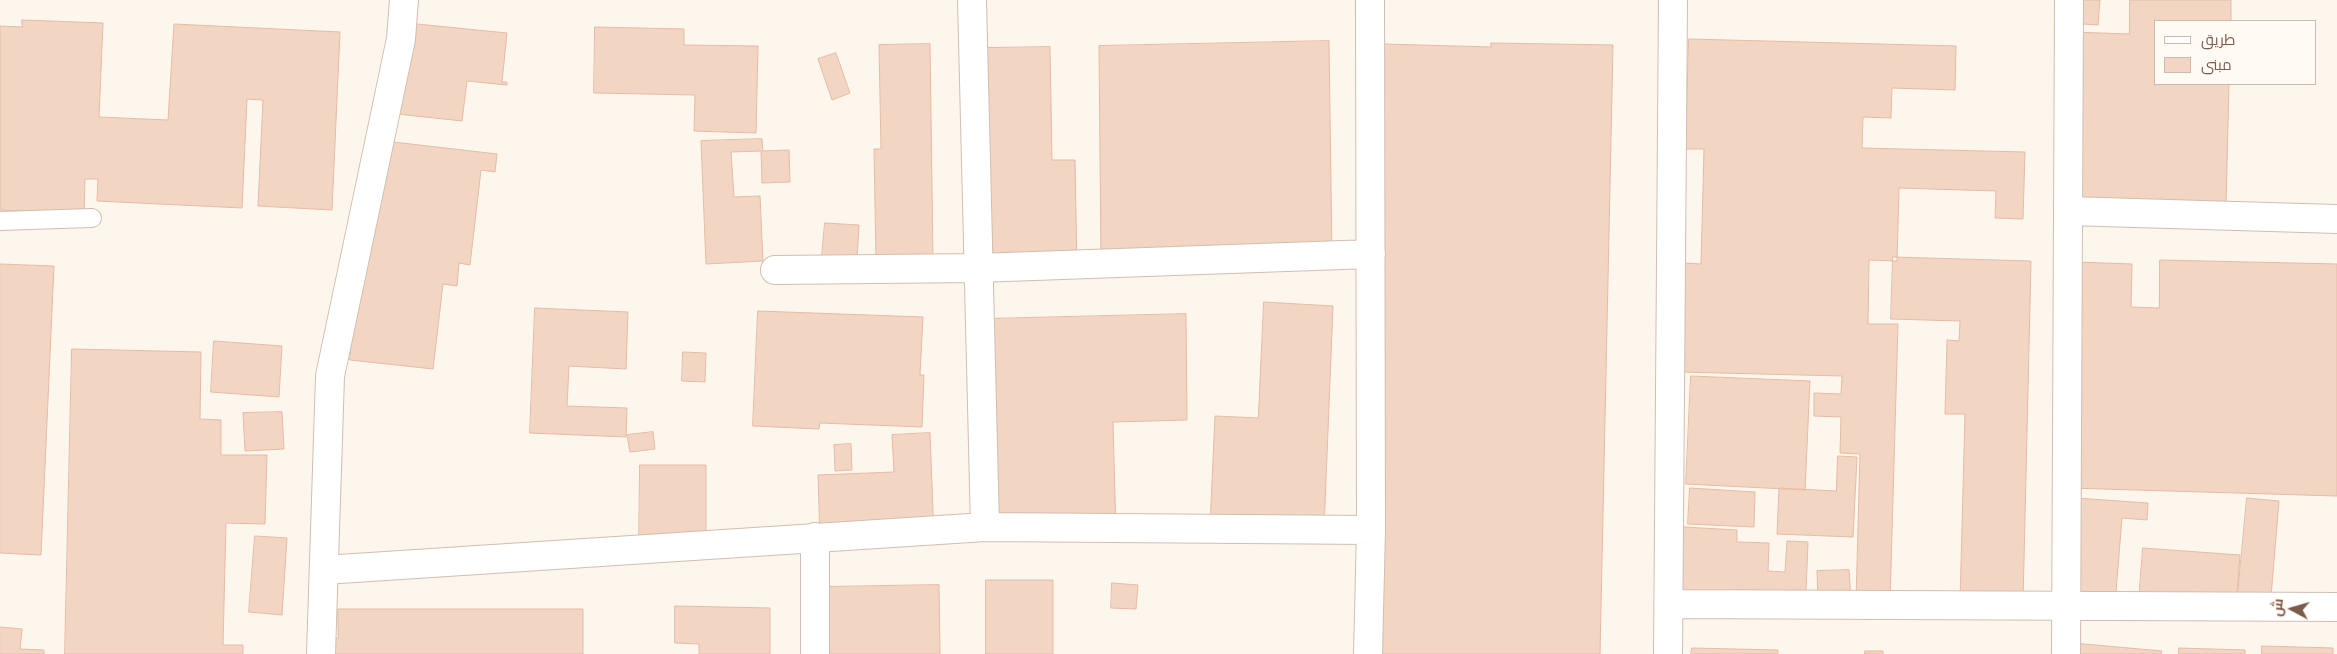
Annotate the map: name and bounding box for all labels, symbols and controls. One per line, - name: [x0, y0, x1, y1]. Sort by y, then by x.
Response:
- legend: [2154, 20, 2317, 85]
- text: طريق: [2201, 30, 2235, 48]
- text: مبنى: [2201, 55, 2232, 73]
- north arrow: [2267, 584, 2317, 634]
- text: ش: [2267, 598, 2286, 617]

